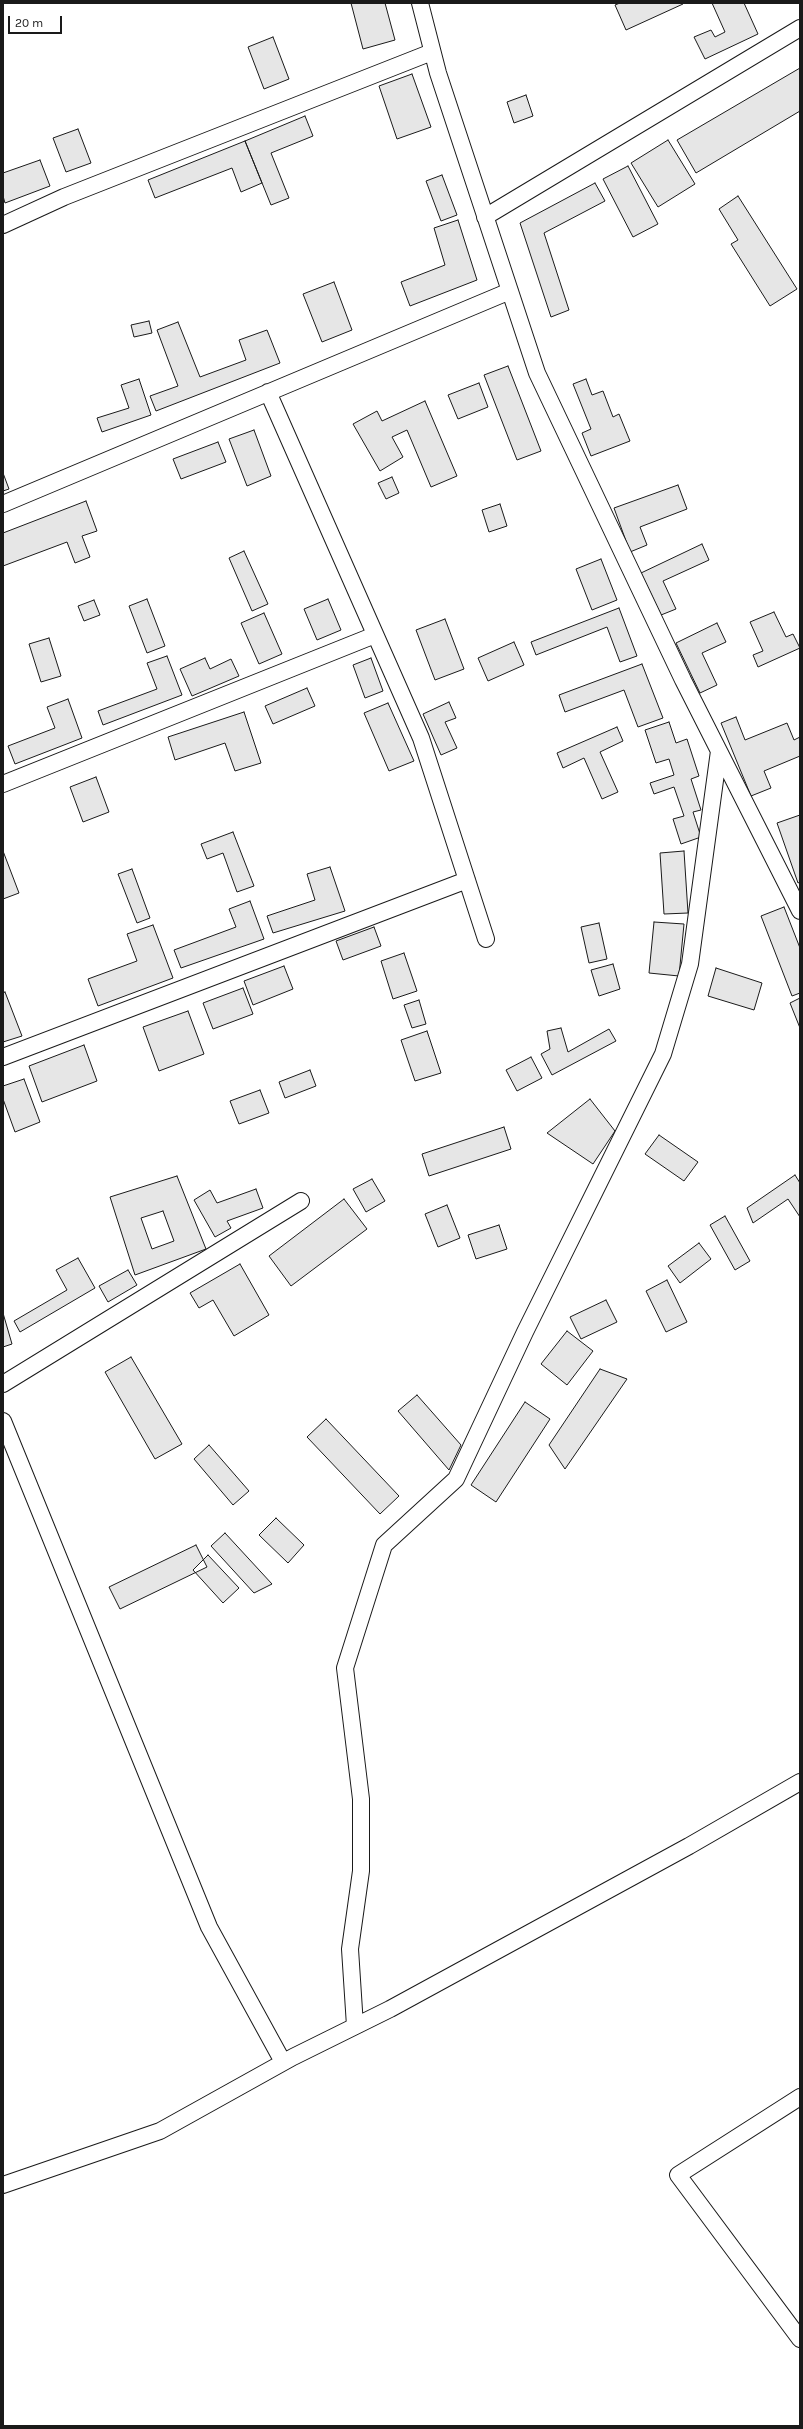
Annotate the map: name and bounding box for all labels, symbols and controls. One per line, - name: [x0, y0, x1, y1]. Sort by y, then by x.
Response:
- scale bar: [10, 8, 64, 34]
- text: 20 m: [15, 16, 43, 30]

